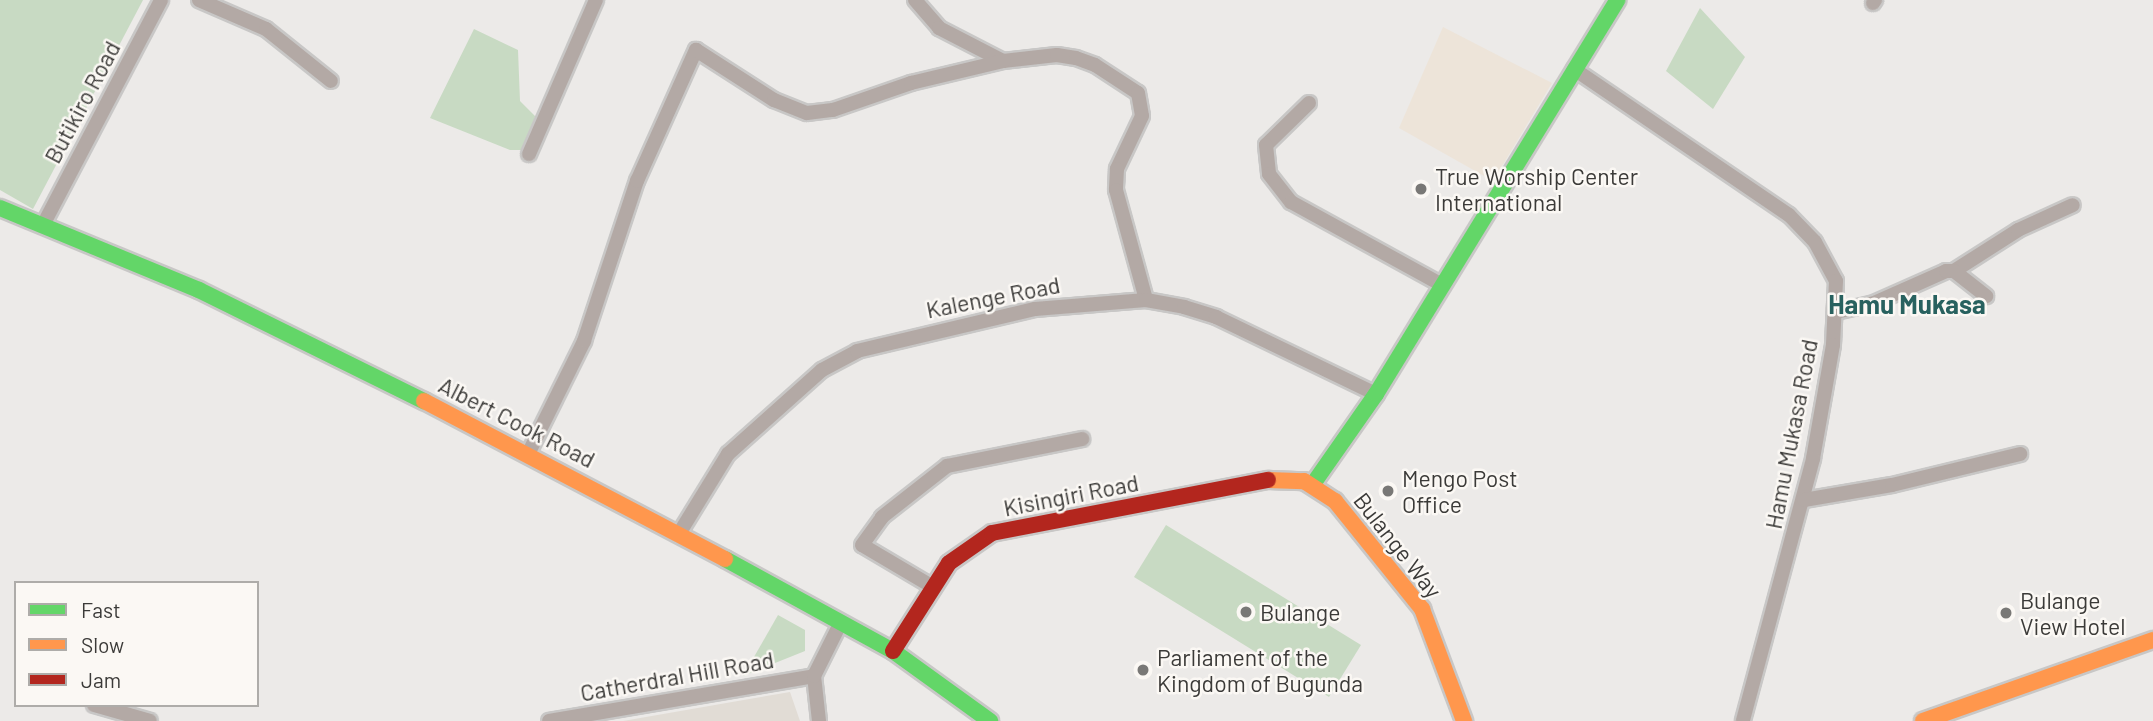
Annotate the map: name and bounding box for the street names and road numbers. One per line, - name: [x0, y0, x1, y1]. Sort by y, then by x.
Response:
- street label: Butikiro Road: [38, 36, 126, 168]
- street label: Kalenge Road: [924, 271, 1062, 323]
- street label: Hamu Mukasa Road: [1759, 337, 1823, 531]
- street label: Albert Cook Road: [434, 371, 600, 473]
- street label: Kisingiri Road: [1001, 468, 1141, 522]
- street label: Bulange Way: [1348, 487, 1448, 603]
- street label: Catherdral Hill Road: [578, 645, 776, 707]

